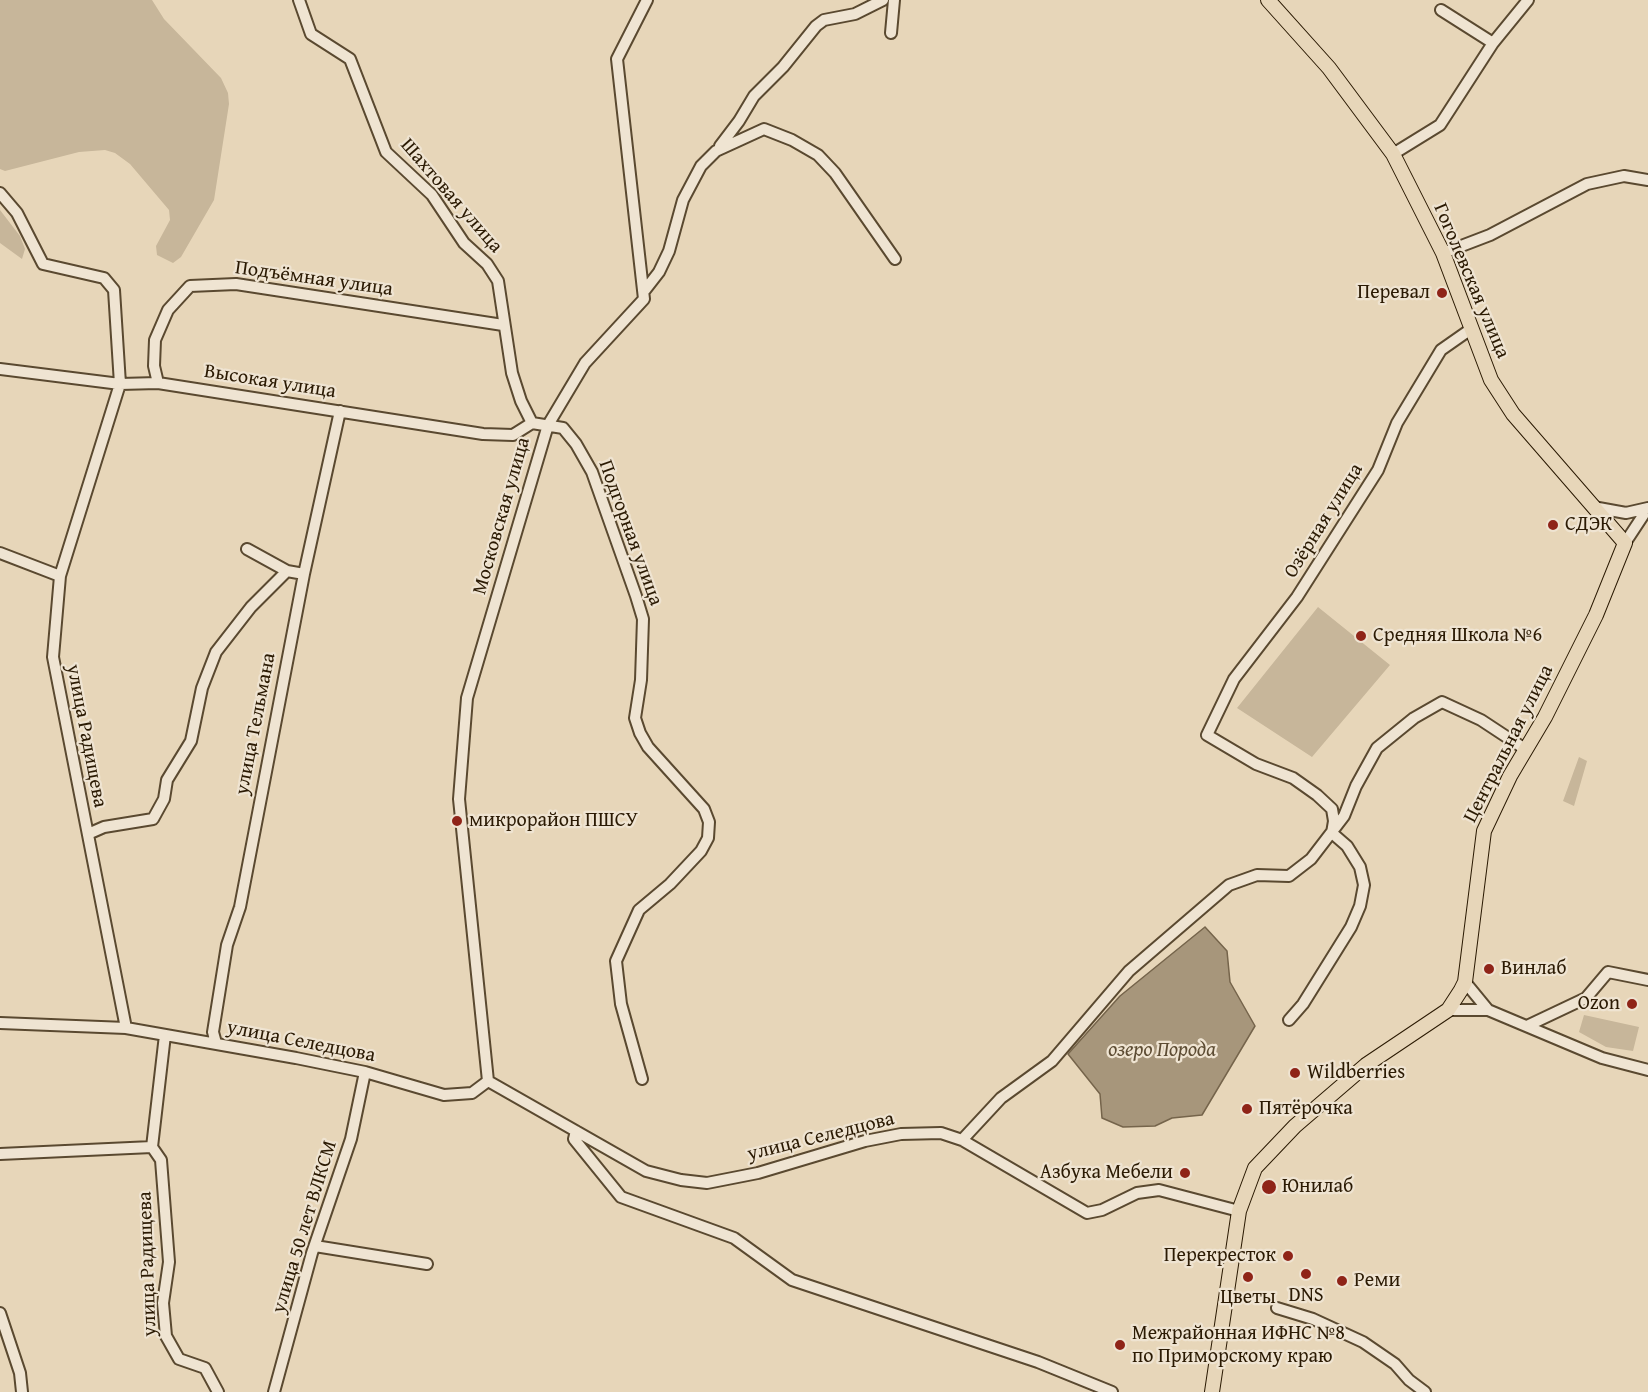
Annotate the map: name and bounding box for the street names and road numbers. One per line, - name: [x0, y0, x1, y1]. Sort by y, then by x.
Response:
- street label: Шахтовая улица: [395, 134, 507, 258]
- street label: Гоголевская улица: [1428, 200, 1514, 362]
- street label: Подъёмная улица: [234, 256, 394, 302]
- street label: Высокая улица: [202, 360, 338, 404]
- street label: Московская улица: [468, 435, 536, 597]
- street label: Подгорная улица: [593, 457, 667, 609]
- street label: Озёрная улица: [1279, 459, 1369, 583]
- street label: улица Тельмана: [230, 651, 282, 797]
- street label: Центральная улица: [1459, 661, 1559, 827]
- street label: улица Радищева: [60, 662, 112, 810]
- street label: улица Селедцова: [225, 1016, 377, 1068]
- street label: улица Селедцова: [745, 1107, 897, 1167]
- street label: улица 50 лет ВЛКСМ: [267, 1138, 343, 1316]
- street label: улица Радищева: [133, 1191, 163, 1337]

